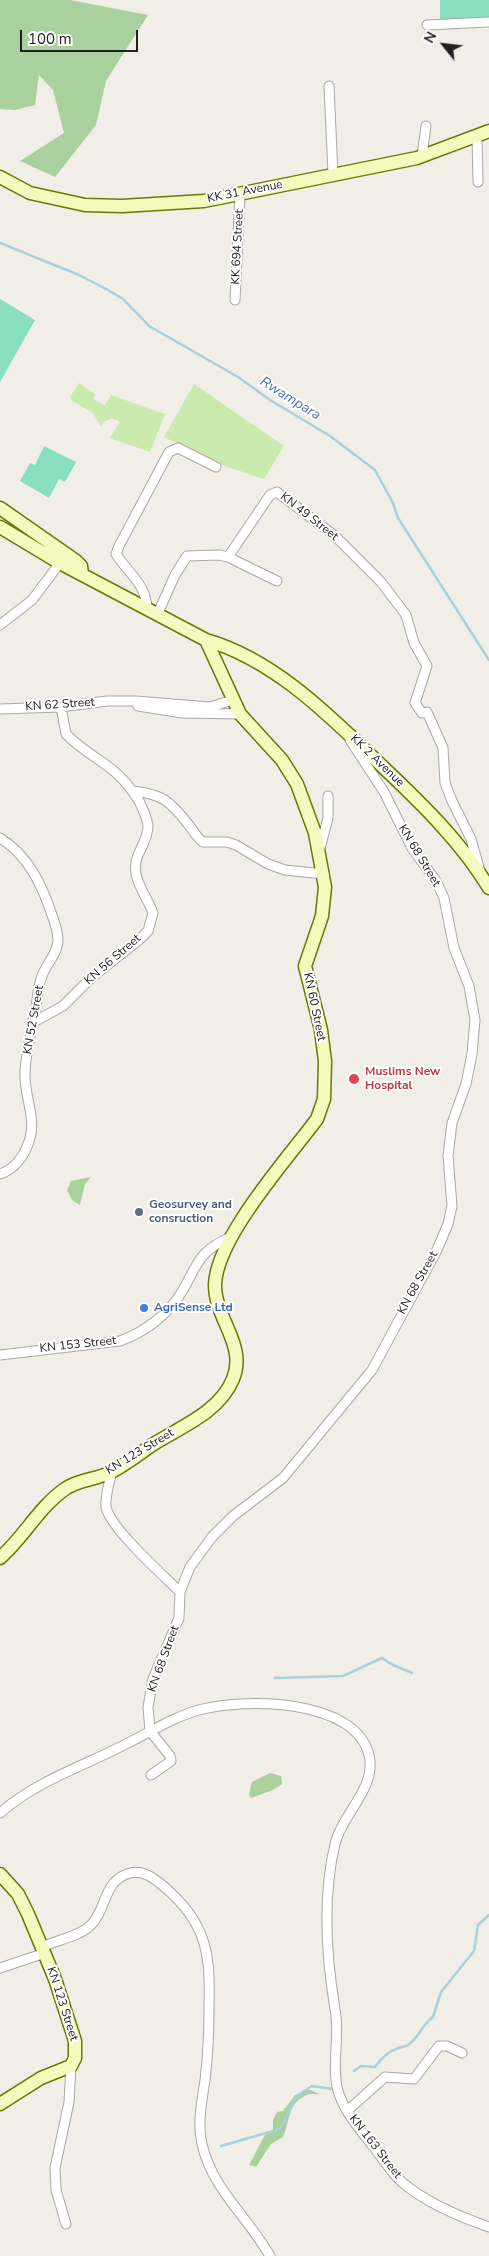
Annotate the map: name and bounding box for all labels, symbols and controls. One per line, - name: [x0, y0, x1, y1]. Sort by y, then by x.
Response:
- scale bar: [22, 20, 140, 52]
- north arrow: [419, 20, 469, 70]
- text: N: [420, 28, 441, 47]
- text: 100 m: [28, 29, 72, 49]
- street label: KK 31 Avenue: [206, 178, 284, 206]
- street label: KK 694 Street: [229, 209, 247, 285]
- water label: Rwampara: [257, 374, 323, 424]
- street label: KN 49 Street: [277, 490, 341, 544]
- street label: KN 62 Street: [25, 695, 95, 715]
- street label: KK 2 Avenue: [347, 732, 407, 790]
- street label: KN 68 Street: [395, 822, 443, 890]
- street label: KN 56 Street: [82, 932, 144, 988]
- street label: KN 60 Street: [300, 971, 328, 1043]
- street label: KN 52 Street: [21, 984, 47, 1056]
- place label: Muslims New Hospital: [365, 1065, 440, 1093]
- marker: Muslims New Hospital: [347, 1072, 361, 1086]
- place label: Geosurvey and consruction: [149, 1198, 232, 1226]
- marker: Geosurvey and consruction: [133, 1206, 145, 1218]
- street label: KN 68 Street: [395, 1249, 441, 1317]
- place label: AgriSense Ltd: [154, 1301, 233, 1315]
- marker: AgriSense Ltd: [138, 1302, 150, 1314]
- street label: KN 153 Street: [39, 1334, 117, 1356]
- street label: KN 123 Street: [103, 1426, 177, 1478]
- street label: KN 68 Street: [145, 1624, 183, 1694]
- street label: KN 123 Street: [43, 1965, 81, 2043]
- street label: KN 163 Street: [346, 2112, 404, 2182]

